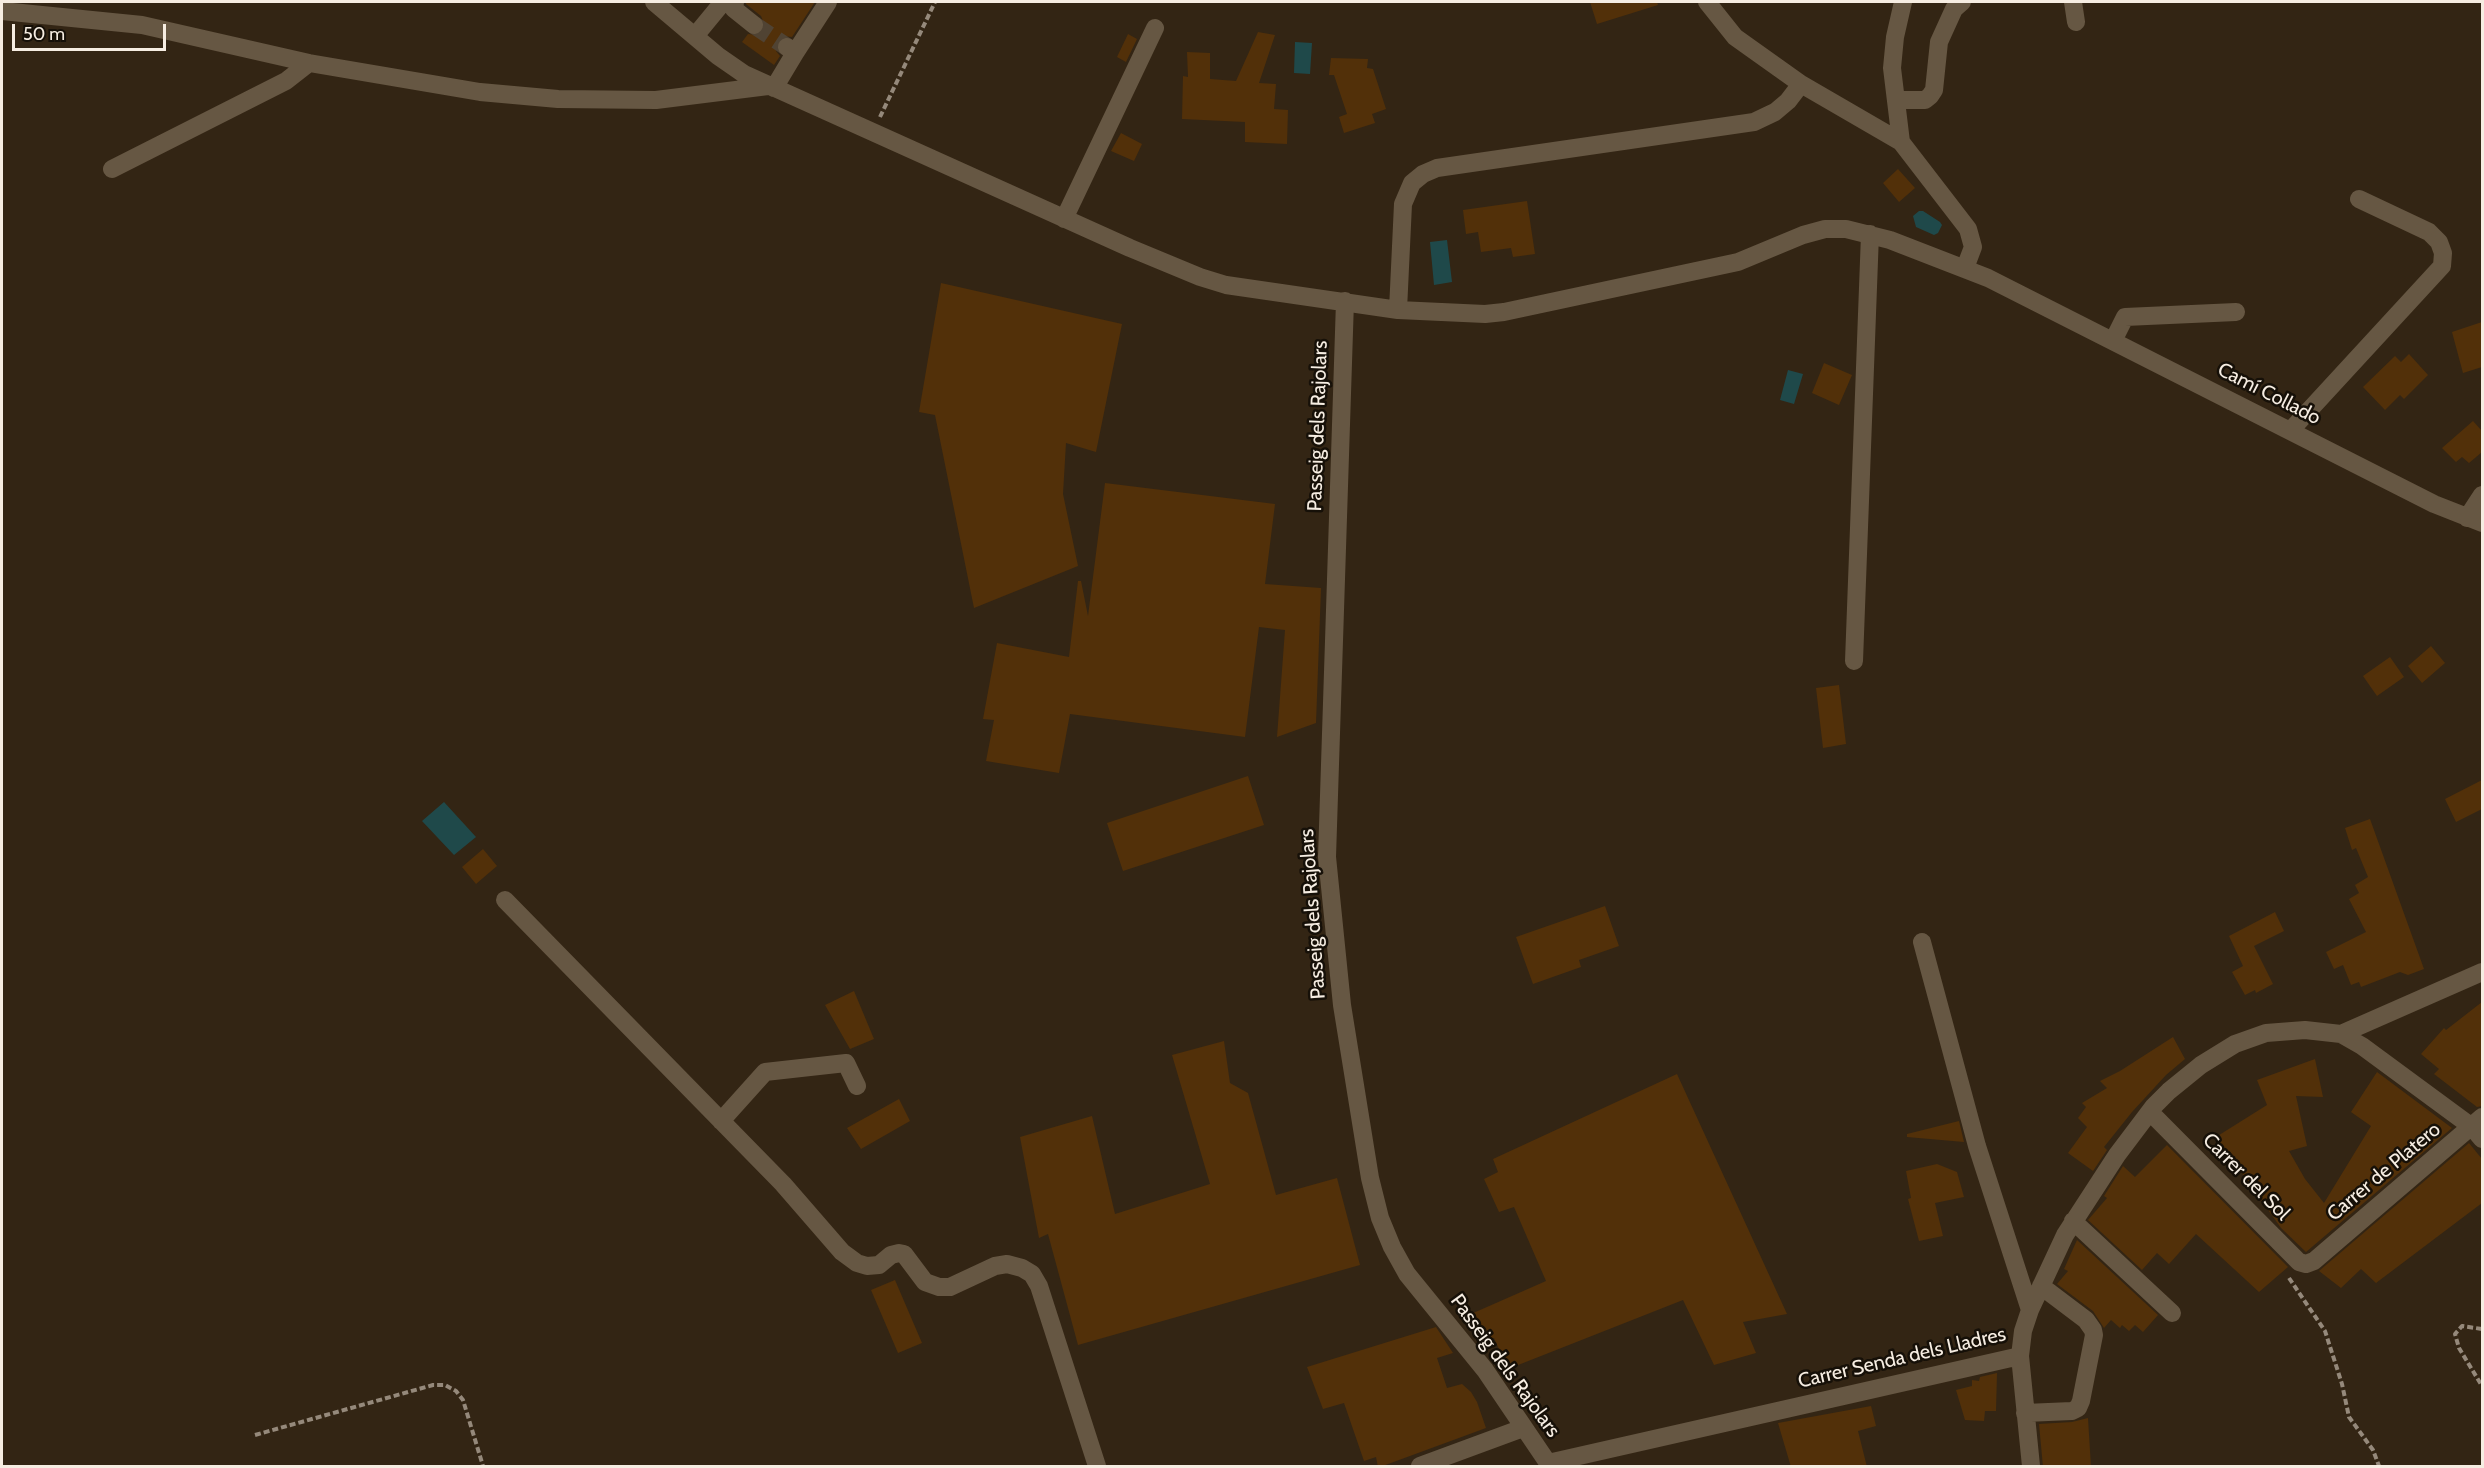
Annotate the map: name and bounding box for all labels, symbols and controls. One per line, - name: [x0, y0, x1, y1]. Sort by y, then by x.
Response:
- scale bar: [15, 12, 170, 50]
- text: 50 m: [23, 23, 65, 45]
- street label: Passeig dels Rajolars: [1303, 340, 1333, 512]
- street label: Camí Collado: [2213, 358, 2325, 430]
- street label: Passeig dels Rajolars: [1295, 828, 1331, 1000]
- street label: Carrer de Platero: [2322, 1118, 2446, 1226]
- street label: Carrer del Sol: [2197, 1128, 2295, 1226]
- street label: Passeig dels Rajolars: [1445, 1290, 1565, 1442]
- street label: Carrer Senda dels Lladres: [1796, 1322, 2008, 1394]

